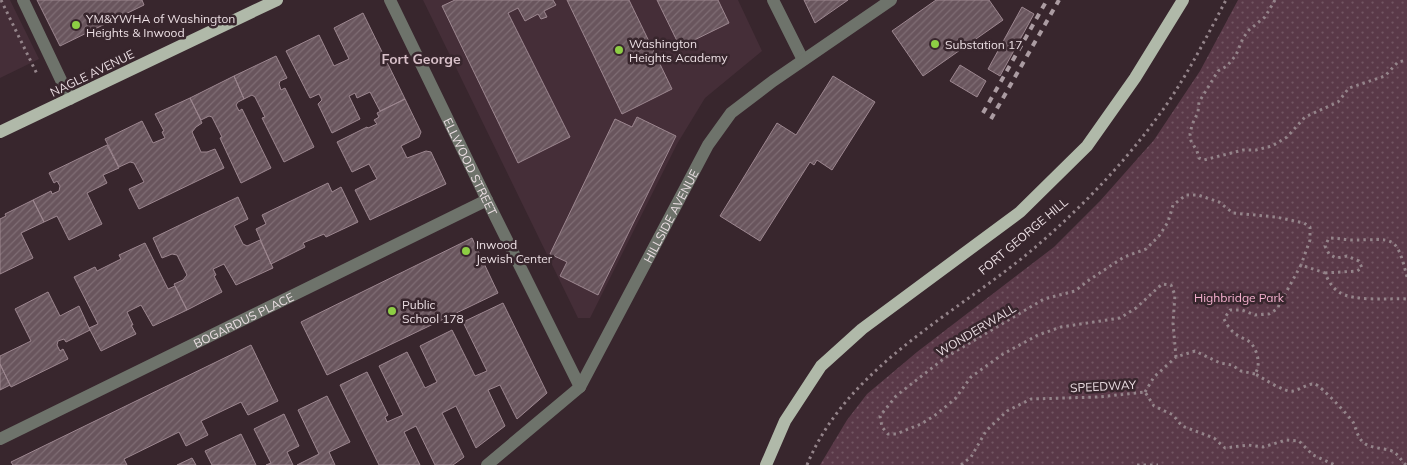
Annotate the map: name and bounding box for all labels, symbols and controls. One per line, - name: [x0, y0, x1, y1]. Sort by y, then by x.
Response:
- place label: YM&YWHA of Washington Heights & Inwood: [85, 11, 235, 40]
- marker: YM&YWHA of Washington Heights & Inwood: [70, 19, 82, 31]
- place label: Washington Heights Academy: [629, 36, 728, 65]
- place label: Substation 17: [945, 37, 1022, 52]
- marker: Substation 17: [929, 38, 941, 50]
- marker: Washington Heights Academy: [613, 44, 625, 56]
- street label: NAGLE AVENUE: [48, 46, 136, 100]
- district label: Fort George: [381, 50, 461, 68]
- street label: ELLWOOD STREET: [441, 115, 501, 218]
- street label: HILLSIDE AVENUE: [640, 167, 701, 265]
- street label: FORT GEORGE HILL: [975, 194, 1071, 278]
- place label: Inwood Jewish Center: [476, 237, 553, 266]
- marker: Inwood Jewish Center: [460, 245, 472, 257]
- street label: BOGARDUS PLACE: [191, 289, 296, 351]
- park label: Highbridge Park: [1194, 290, 1285, 305]
- place label: Public School 178: [402, 297, 464, 326]
- street label: WONDERWALL: [933, 300, 1019, 360]
- marker: Public School 178: [386, 305, 398, 317]
- street label: SPEEDWAY: [1070, 377, 1137, 395]

